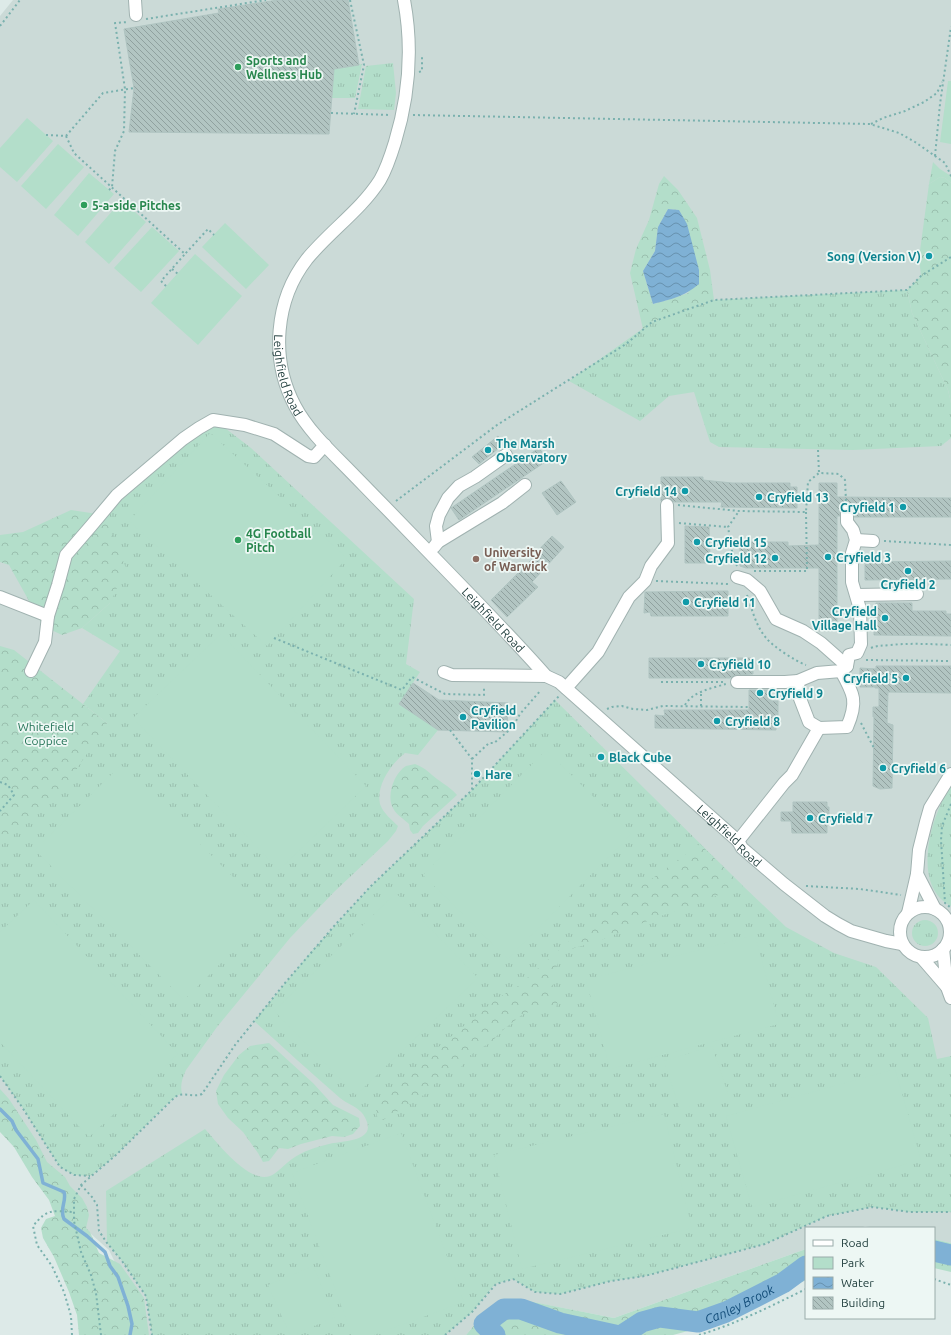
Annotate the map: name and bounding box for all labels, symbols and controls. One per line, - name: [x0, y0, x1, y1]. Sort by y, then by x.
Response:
- place label: Sports and Wellness Hub: [246, 54, 322, 81]
- marker: Sports and Wellness Hub: [233, 62, 243, 72]
- place label: 5-a-side Pitches: [92, 199, 181, 212]
- marker: 5-a-side Pitches: [79, 200, 89, 210]
- place label: Song (Version V): [827, 250, 921, 264]
- marker: Song (Version V): [924, 251, 934, 261]
- street label: Leighfield Road: [273, 334, 306, 418]
- place label: The Marsh Observatory: [496, 437, 568, 464]
- marker: The Marsh Observatory: [483, 445, 493, 455]
- place label: Cryfield 14: [615, 485, 677, 498]
- marker: Cryfield 14: [680, 486, 690, 496]
- place label: Cryfield 13: [767, 491, 829, 504]
- marker: Cryfield 13: [754, 492, 764, 502]
- place label: Cryfield 1: [840, 501, 895, 514]
- marker: Cryfield 1: [898, 502, 908, 512]
- place label: 4G Football Pitch: [246, 527, 312, 554]
- marker: 4G Football Pitch: [233, 535, 243, 545]
- place label: Cryfield 15: [705, 536, 767, 549]
- marker: Cryfield 15: [692, 537, 702, 547]
- place label: University of Warwick: [484, 546, 547, 573]
- place label: Cryfield 3: [836, 551, 891, 564]
- place label: Cryfield 12: [705, 552, 767, 565]
- marker: Cryfield 3: [823, 552, 833, 562]
- marker: Cryfield 12: [770, 553, 780, 563]
- marker: University of Warwick: [471, 554, 481, 564]
- marker: Cryfield 2: [903, 566, 913, 576]
- place label: Cryfield 2: [881, 578, 936, 591]
- street label: Leighfield Road: [460, 585, 527, 655]
- place label: Cryfield 11: [694, 596, 756, 609]
- marker: Cryfield 11: [681, 597, 691, 607]
- place label: Cryfield Village Hall: [812, 605, 877, 632]
- marker: Cryfield Village Hall: [880, 613, 890, 623]
- place label: Cryfield 10: [709, 658, 771, 671]
- marker: Cryfield 10: [696, 659, 706, 669]
- place label: Cryfield 5: [843, 672, 898, 685]
- marker: Cryfield 5: [901, 673, 911, 683]
- place label: Cryfield 9: [768, 687, 823, 700]
- marker: Cryfield 9: [755, 688, 765, 698]
- place label: Cryfield Pavilion: [471, 704, 516, 731]
- marker: Cryfield Pavilion: [458, 712, 468, 722]
- place label: Cryfield 8: [725, 715, 780, 728]
- marker: Cryfield 8: [712, 716, 722, 726]
- park label: Whitefield Coppice: [18, 720, 74, 747]
- place label: Black Cube: [609, 751, 671, 764]
- marker: Black Cube: [596, 752, 606, 762]
- place label: Cryfield 6: [891, 762, 946, 775]
- marker: Cryfield 6: [878, 763, 888, 773]
- place label: Hare: [485, 768, 512, 781]
- marker: Hare: [472, 769, 482, 779]
- street label: Leighfield Road: [695, 802, 765, 869]
- place label: Cryfield 7: [818, 812, 873, 825]
- marker: Cryfield 7: [805, 813, 815, 823]
- legend: [805, 1227, 935, 1319]
- text: Road: [841, 1236, 869, 1249]
- text: Park: [841, 1256, 865, 1269]
- text: Water: [841, 1276, 874, 1289]
- water label: Canley Brook: [703, 1282, 777, 1326]
- text: Building: [841, 1296, 885, 1309]

